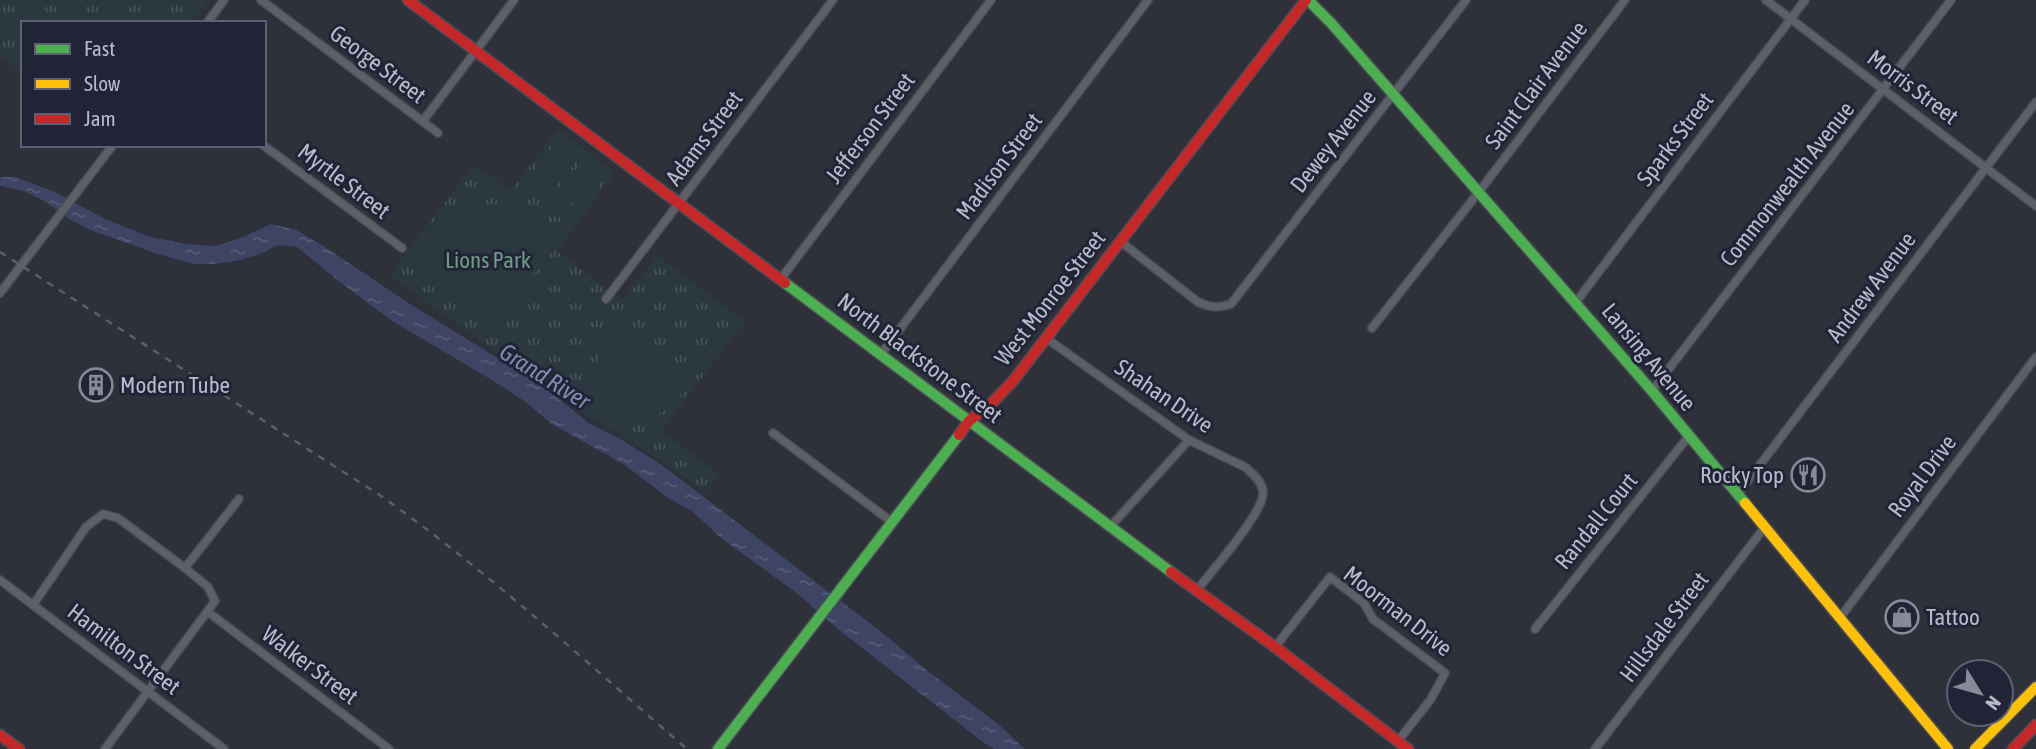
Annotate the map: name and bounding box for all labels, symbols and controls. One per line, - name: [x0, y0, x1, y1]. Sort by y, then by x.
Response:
- street label: Saint Clair Avenue: [1480, 16, 1592, 154]
- street label: George Street: [325, 20, 431, 108]
- legend: [21, 21, 266, 147]
- text: Fast: [84, 36, 115, 60]
- street label: Morris Street: [1863, 44, 1963, 130]
- street label: Jefferson Street: [820, 68, 920, 188]
- text: Slow: [84, 71, 121, 95]
- street label: Dewey Avenue: [1285, 84, 1381, 198]
- street label: Adams Street: [660, 86, 748, 190]
- street label: Sparks Street: [1632, 87, 1718, 191]
- street label: Commonwealth Avenue: [1715, 97, 1859, 271]
- text: Jam: [84, 106, 116, 130]
- street label: Madison Street: [951, 108, 1047, 224]
- street label: Myrtle Street: [293, 138, 395, 224]
- street label: West Monroe Street: [989, 226, 1111, 370]
- street label: Andrew Avenue: [1821, 227, 1921, 347]
- park label: Lions Park: [445, 247, 531, 273]
- street label: North Blackstone Street: [833, 288, 1007, 428]
- street label: Lansing Avenue: [1597, 298, 1701, 416]
- water label: Grand River: [495, 338, 596, 415]
- street label: Shahan Drive: [1110, 354, 1218, 438]
- building icon: Modern Tube: [77, 366, 115, 404]
- place label: Modern Tube: [120, 372, 230, 398]
- street label: Royal Drive: [1883, 430, 1961, 522]
- restaurant icon: Rocky Top: [1789, 456, 1827, 494]
- place label: Rocky Top: [1700, 462, 1784, 488]
- street label: Randall Court: [1549, 468, 1643, 574]
- street label: Moorman Drive: [1339, 561, 1457, 661]
- street label: Hillsdale Street: [1614, 567, 1714, 687]
- street label: Hamilton Street: [63, 598, 185, 700]
- shop icon: Tattoo: [1883, 598, 1921, 636]
- place label: Tattoo: [1926, 604, 1980, 630]
- street label: Walker Street: [257, 621, 363, 709]
- north arrow: [1945, 658, 2015, 728]
- text: N: [1981, 692, 2006, 714]

